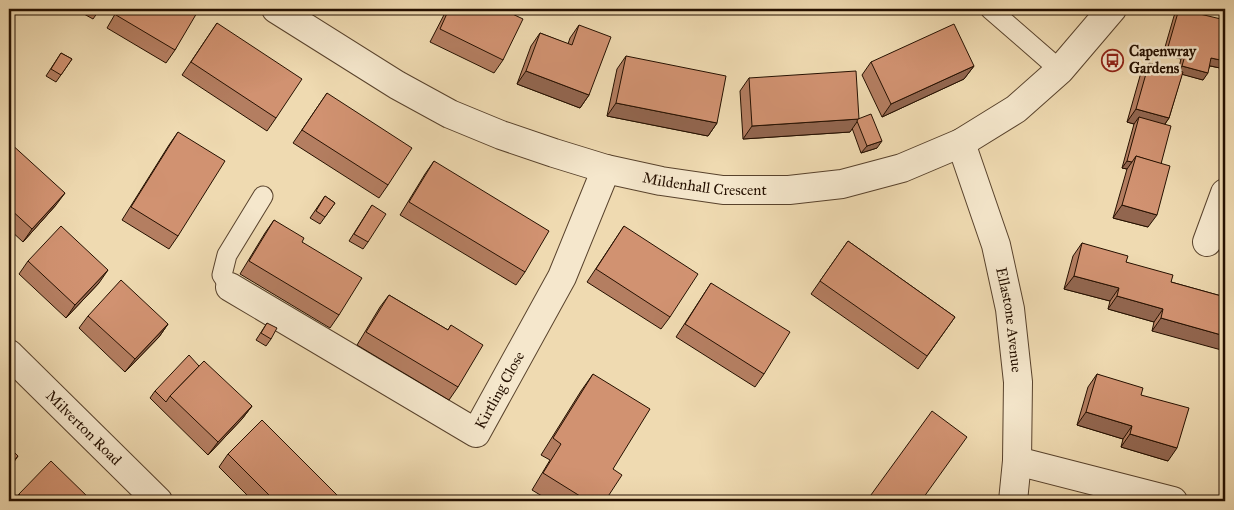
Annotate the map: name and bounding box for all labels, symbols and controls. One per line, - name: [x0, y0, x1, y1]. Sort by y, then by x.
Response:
- place label: Capenwray Gardens: [1129, 42, 1197, 77]
- bus stop icon: Capenwray Gardens: [1101, 48, 1125, 72]
- street label: Mildenhall Crescent: [641, 168, 767, 199]
- street label: Ellastone Avenue: [992, 266, 1026, 373]
- street label: Kirtling Close: [471, 348, 528, 432]
- street label: Milverton Road: [42, 387, 126, 469]

